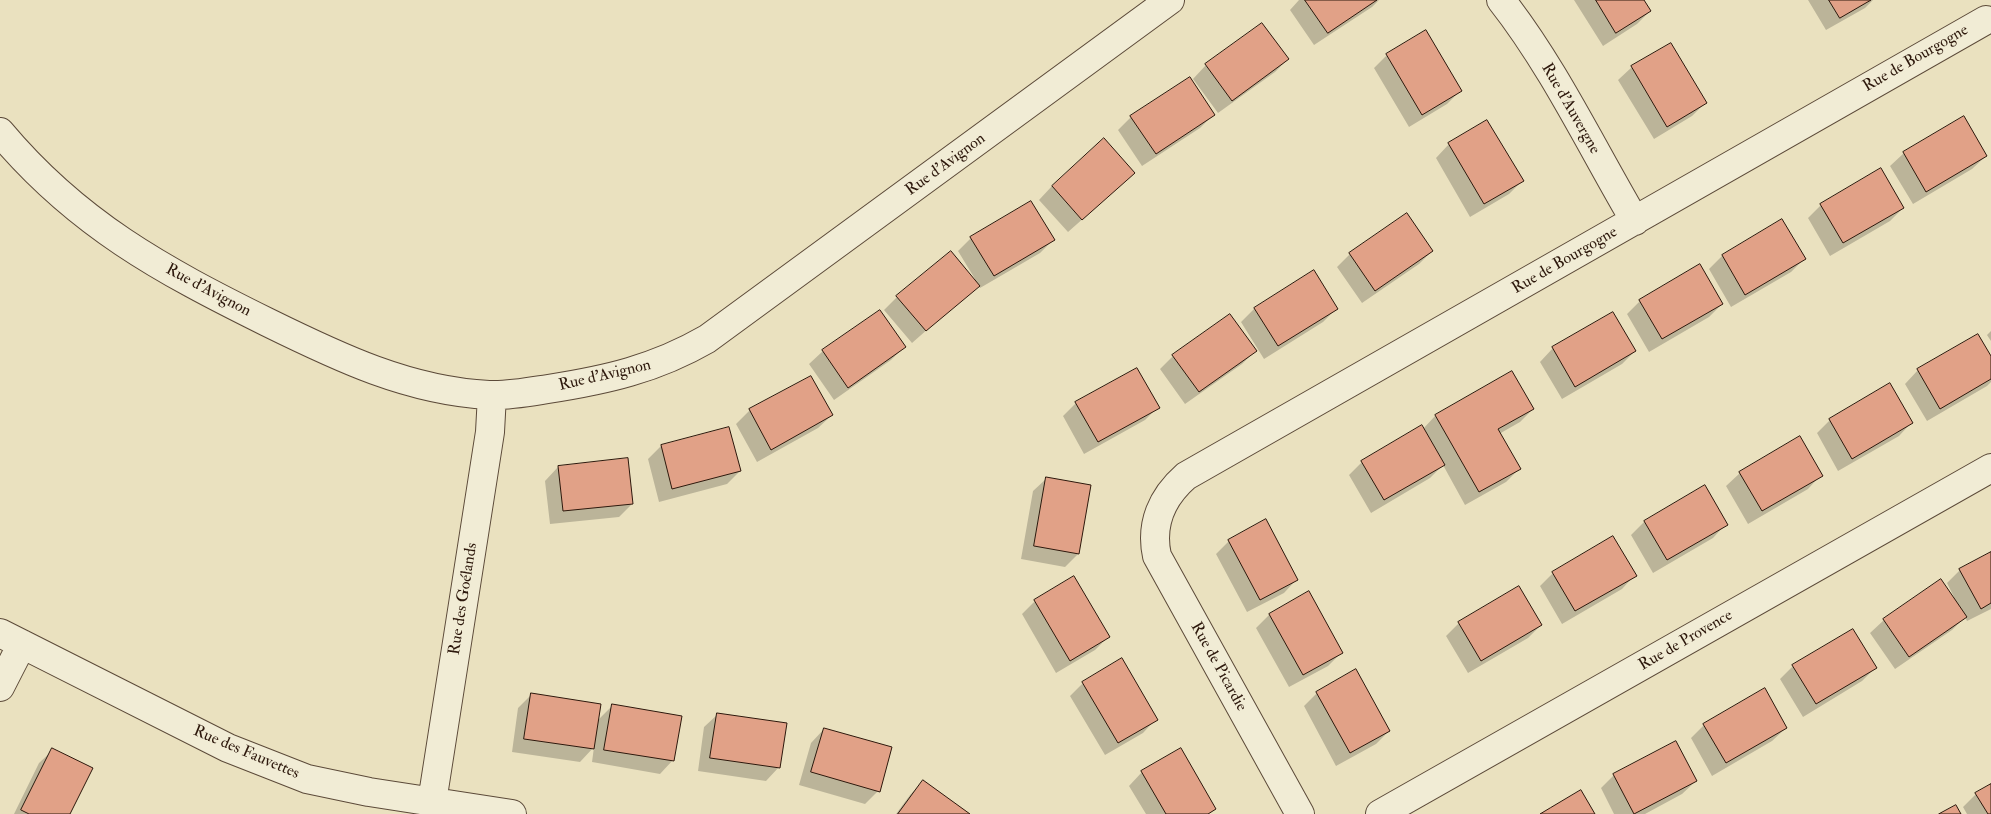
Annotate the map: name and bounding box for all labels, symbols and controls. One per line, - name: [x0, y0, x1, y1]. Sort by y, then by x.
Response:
- street label: Rue de Bourgogne: [1860, 21, 1972, 97]
- street label: Rue d'Auvergne: [1536, 60, 1604, 158]
- street label: Rue d'Avignon: [902, 130, 990, 200]
- street label: Rue de Bourgogne: [1509, 223, 1621, 299]
- street label: Rue d'Avignon: [162, 260, 254, 322]
- street label: Rue d'Avignon: [557, 356, 653, 396]
- street label: Rue des Goélands: [446, 542, 482, 656]
- street label: Rue de Provence: [1636, 606, 1736, 676]
- street label: Rue de Picardie: [1186, 619, 1250, 715]
- street label: Rue des Fauvettes: [190, 722, 302, 784]

